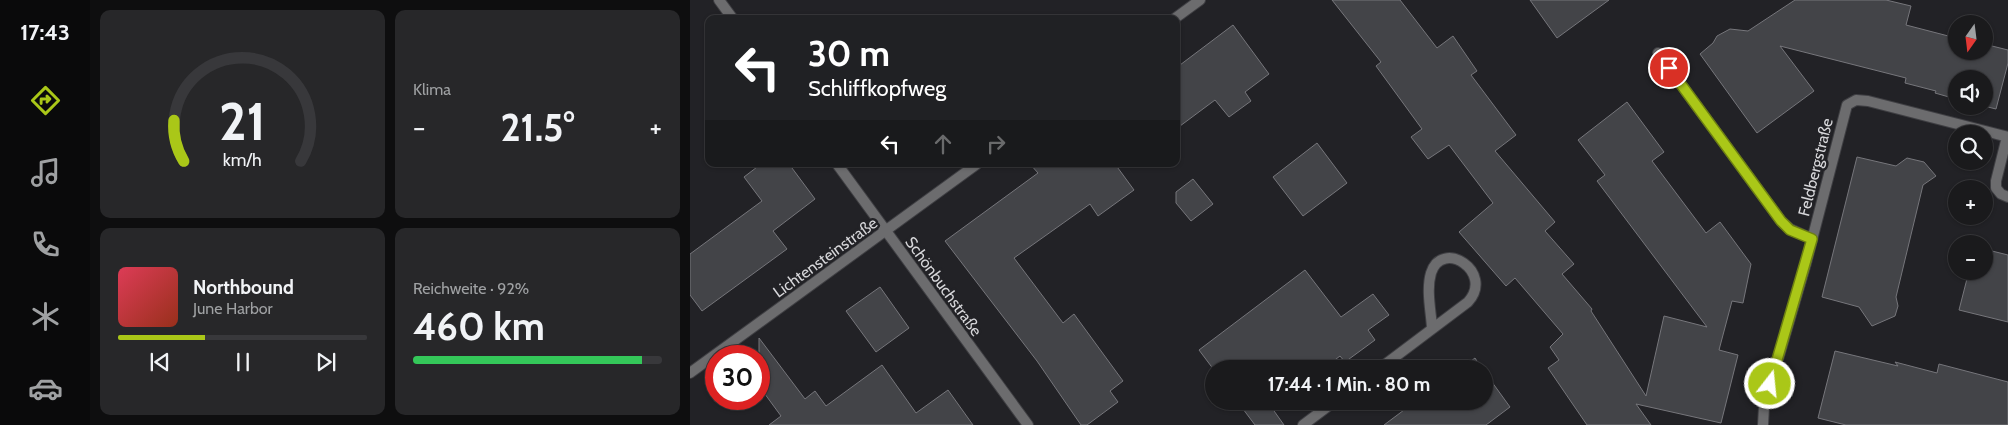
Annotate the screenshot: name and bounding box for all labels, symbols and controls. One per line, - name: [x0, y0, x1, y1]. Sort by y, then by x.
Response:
- north arrow: [1948, 15, 1992, 60]
- map controls: [1948, 15, 1993, 280]
- text: 17:43: [20, 19, 70, 46]
- text: 30 m: [808, 32, 890, 75]
- icon: left: [725, 35, 790, 100]
- pin: [1648, 47, 1690, 89]
- icon: arrive: [1655, 54, 1683, 82]
- button: sound: [1948, 70, 1993, 115]
- text: Schliffkopfweg: [808, 75, 946, 102]
- text: Klima: [413, 80, 451, 99]
- icon: directions: [28, 83, 63, 118]
- text: 21: [219, 90, 266, 153]
- text: 21.5°: [501, 104, 574, 151]
- text: −: [413, 110, 425, 144]
- text: +: [650, 110, 662, 144]
- street label: Feldbergstraße: [1794, 116, 1837, 218]
- button: search: [1948, 125, 1993, 170]
- icon: left: [876, 130, 904, 158]
- icon: ahead: [929, 130, 957, 158]
- icon: right: [982, 130, 1010, 158]
- text: km/h: [223, 149, 262, 170]
- icon: music: [28, 155, 63, 190]
- button: +: [1948, 180, 1993, 225]
- street label: Lichtensteinstraße: [769, 213, 881, 302]
- icon: phone: [28, 227, 63, 262]
- street label: Schönbuchstraße: [901, 233, 986, 340]
- button: −: [1948, 235, 1993, 280]
- text: Northbound: [193, 276, 294, 299]
- text: Reichweite · 92%: [413, 279, 529, 298]
- icon: climate: [28, 299, 63, 334]
- text: June Harbor: [193, 299, 273, 318]
- text: 460 km: [413, 303, 545, 350]
- speed limit sign: 30: [705, 345, 770, 410]
- icon: previous: [146, 348, 174, 376]
- icon: pause: [229, 348, 257, 376]
- icon: next: [312, 348, 340, 376]
- position arrow: [1743, 357, 1795, 409]
- icon: car: [28, 371, 63, 406]
- text: 17:44 · 1 Min. · 80 m: [1268, 373, 1430, 396]

